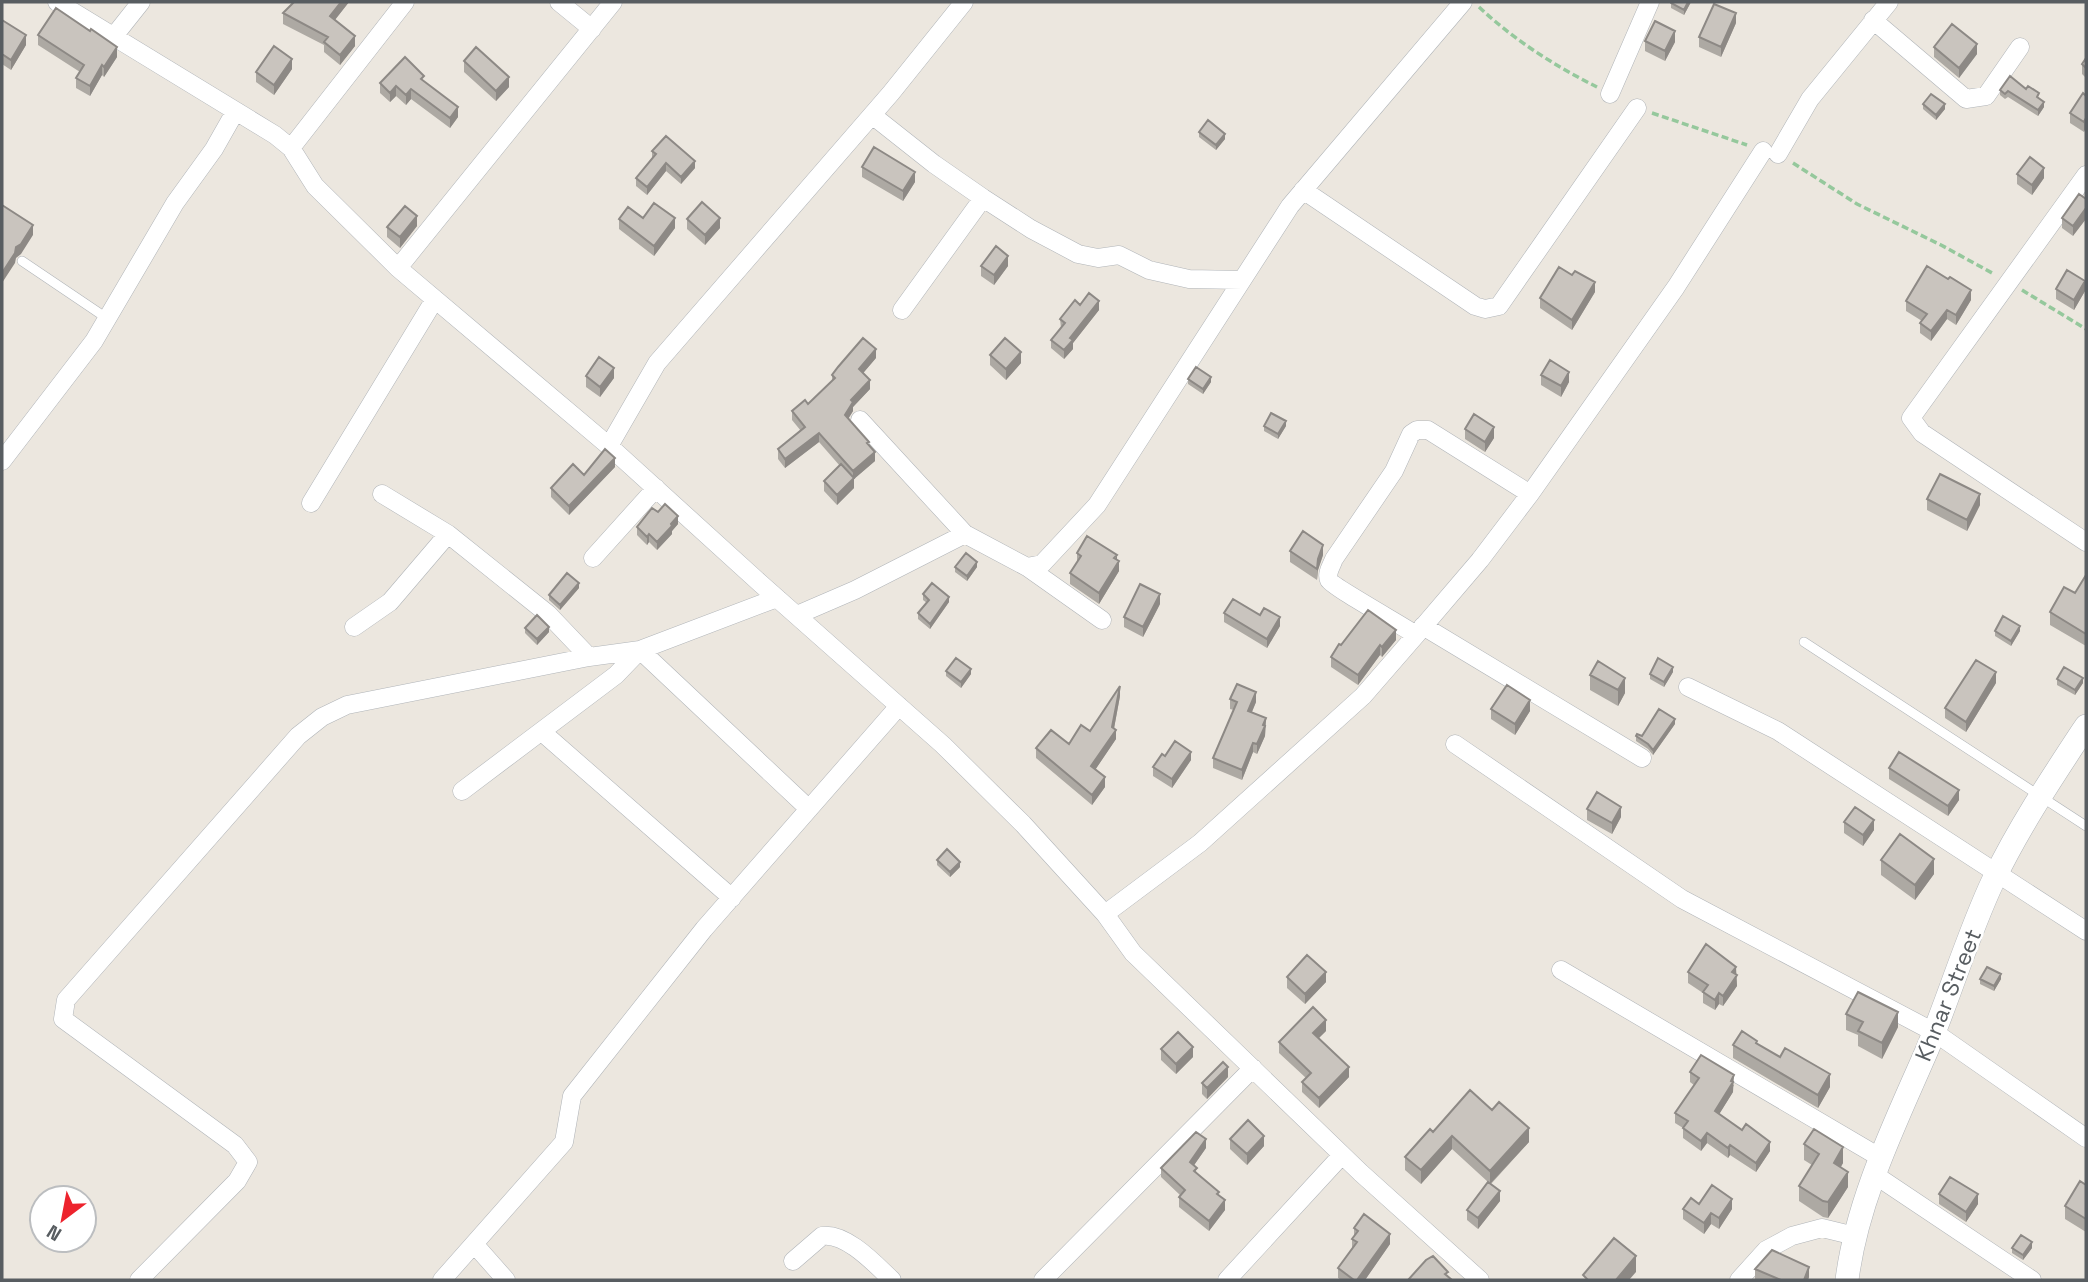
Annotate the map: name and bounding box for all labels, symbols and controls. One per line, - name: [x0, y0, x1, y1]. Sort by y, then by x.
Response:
- street label: Khnar Street: [1908, 924, 1988, 1066]
- north arrow: [28, 1184, 98, 1254]
- text: N: [42, 1219, 66, 1247]

